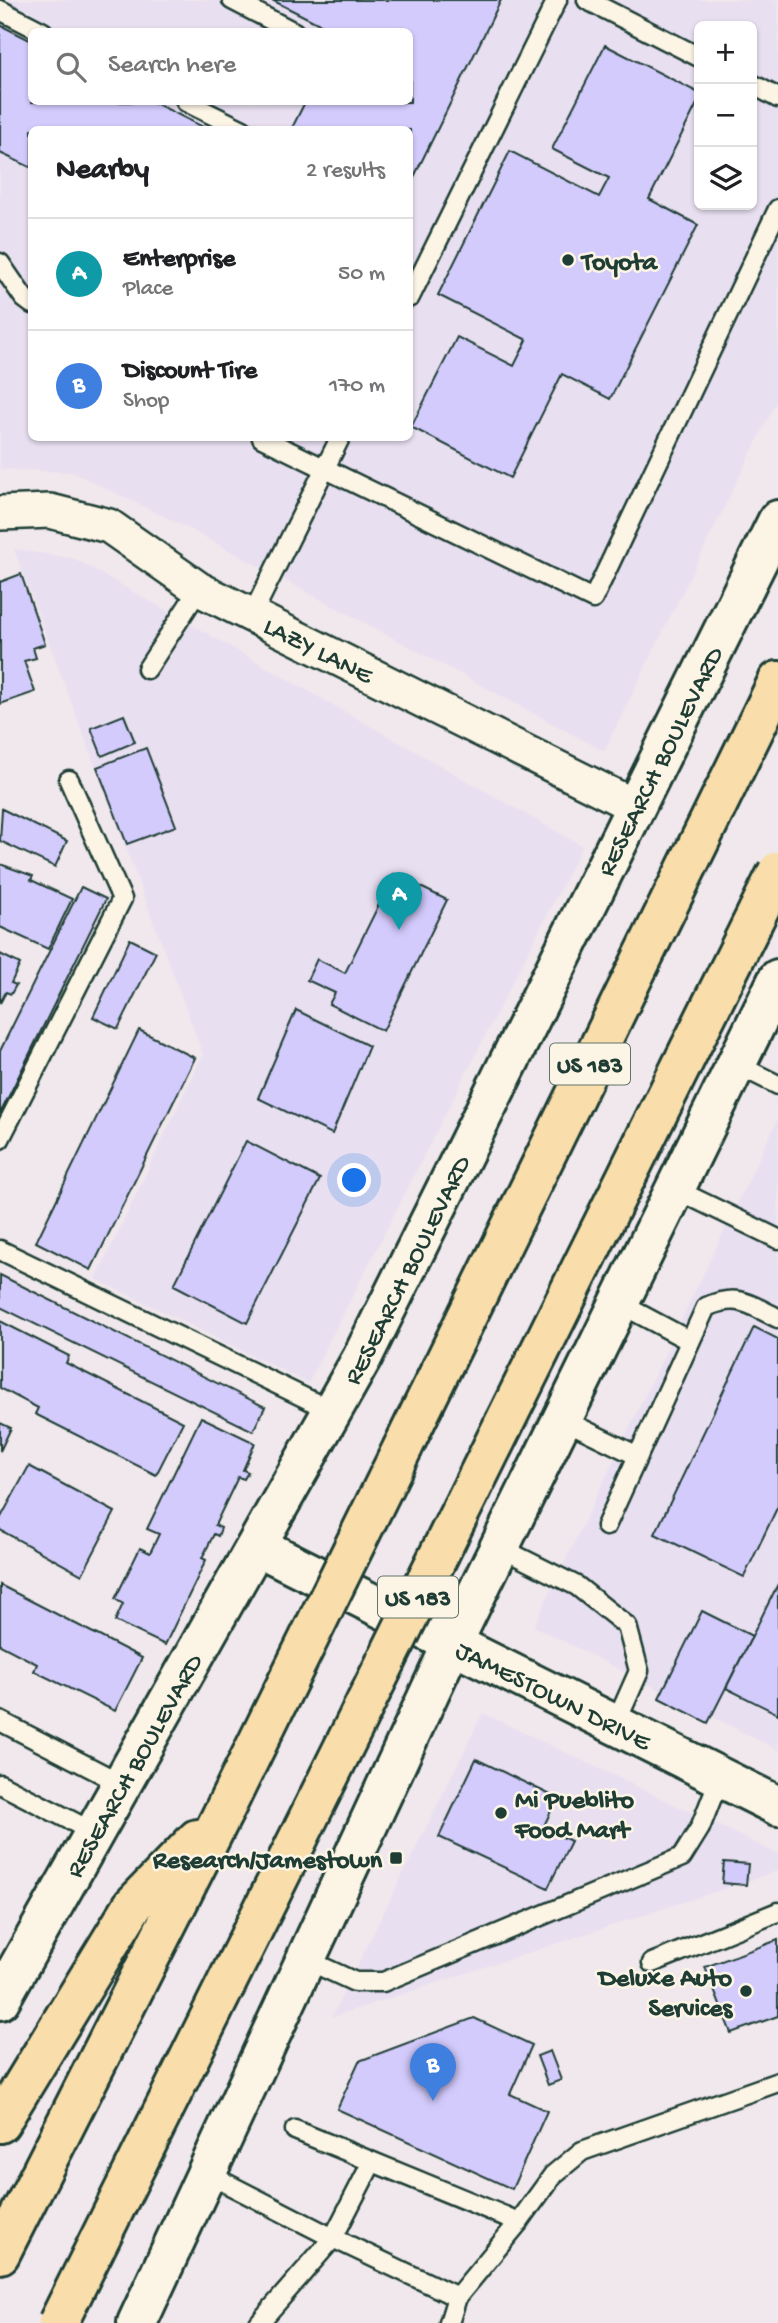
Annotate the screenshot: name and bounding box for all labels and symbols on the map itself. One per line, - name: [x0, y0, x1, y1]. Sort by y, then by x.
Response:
- place label: Toyota: [580, 249, 658, 280]
- marker: Toyota: [560, 252, 576, 268]
- street label: LAZY LANE: [257, 613, 378, 694]
- street label: RESEARCH BOULEVARD: [593, 643, 733, 882]
- pin: A: [376, 872, 422, 930]
- road number: US 183: [550, 1044, 630, 1084]
- street label: RESEARCH BOULEVARD: [339, 1151, 480, 1391]
- your location: [337, 1163, 371, 1197]
- road number: US 183: [378, 1576, 458, 1618]
- street label: JAMESTOWN DRIVE: [449, 1637, 655, 1760]
- street label: RESEARCH BOULEVARD: [61, 1649, 212, 1885]
- place label: Mi Pueblito Food Mart: [514, 1787, 634, 1848]
- marker: Mi Pueblito Food Mart: [493, 1805, 509, 1821]
- place label: Research/Jamestown: [152, 1847, 383, 1878]
- marker: Research/Jamestown: [388, 1850, 404, 1866]
- place label: Deluxe Auto Services: [597, 1965, 733, 2026]
- marker: Deluxe Auto Services: [738, 1983, 754, 1999]
- pin: B: [410, 2043, 456, 2101]

